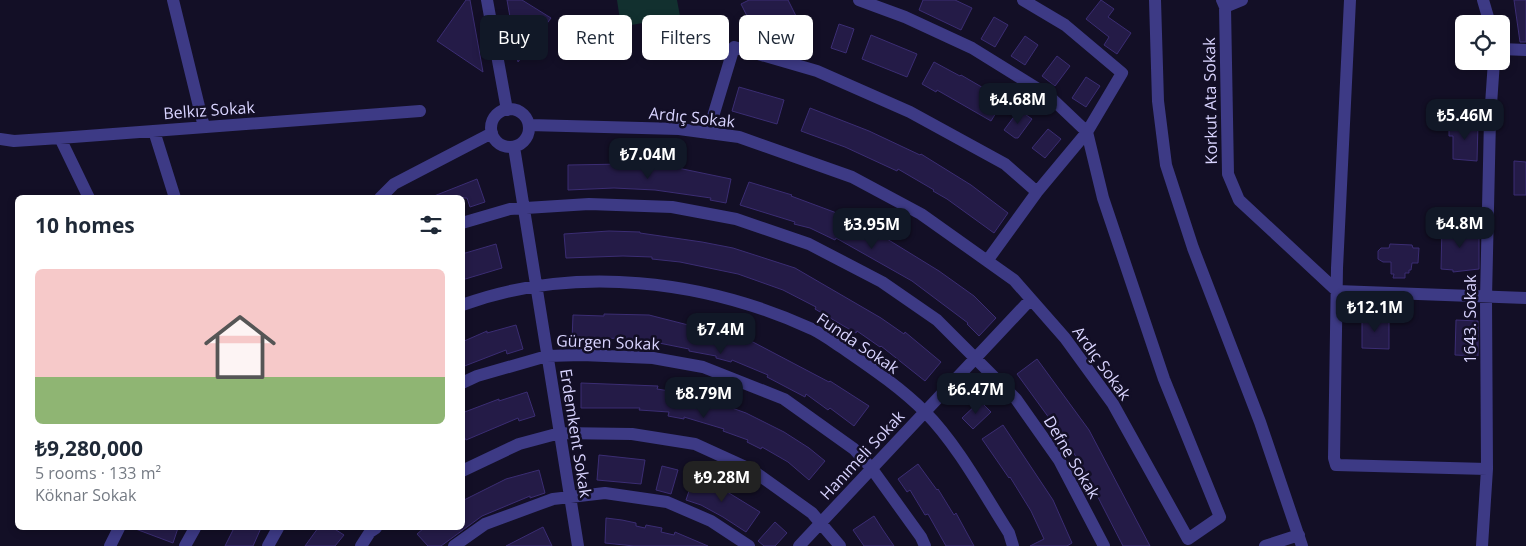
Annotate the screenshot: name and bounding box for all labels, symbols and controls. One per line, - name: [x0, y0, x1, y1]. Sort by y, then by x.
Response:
- chip: Buy: [480, 15, 548, 60]
- chip: Rent: [558, 15, 632, 60]
- chip: Filters: [642, 15, 729, 60]
- chip: New: [739, 15, 813, 60]
- map controls: [1455, 15, 1510, 70]
- button: locate: [1455, 15, 1510, 70]
- street label: Korkut Ata Sokak: [1198, 37, 1222, 165]
- pin: ₺4.68M: [977, 82, 1059, 125]
- text: ₺4.68M: [990, 88, 1046, 110]
- street label: Belkız Sokak: [163, 96, 256, 124]
- pin: ₺5.46M: [1424, 98, 1506, 141]
- street label: Ardıç Sokak: [648, 102, 737, 133]
- text: ₺5.46M: [1437, 104, 1493, 126]
- pin: ₺7.04M: [607, 138, 689, 180]
- text: ₺7.04M: [620, 143, 676, 165]
- pin: ₺4.8M: [1425, 206, 1495, 249]
- pin: ₺3.95M: [831, 208, 913, 250]
- text: 10 homes: [35, 211, 135, 239]
- icon: filters: [417, 211, 445, 239]
- text: ₺4.8M: [1436, 212, 1484, 234]
- text: ₺3.95M: [844, 213, 900, 235]
- street label: 1643. Sokak: [1459, 274, 1481, 364]
- pin: ₺12.1M: [1334, 290, 1416, 333]
- text: ₺12.1M: [1347, 296, 1403, 318]
- icon: home: [195, 302, 285, 392]
- street label: Funda Sokak: [813, 307, 904, 379]
- pin: ₺7.4M: [686, 312, 756, 355]
- text: ₺7.4M: [697, 318, 745, 340]
- street label: Ardıç Sokak: [1068, 322, 1137, 405]
- street label: Gürgen Sokak: [556, 329, 661, 355]
- street label: Erdemkent Sokak: [555, 367, 597, 500]
- pin: ₺6.47M: [935, 372, 1017, 415]
- pin: ₺8.79M: [663, 376, 745, 419]
- text: ₺6.47M: [948, 378, 1004, 400]
- text: ₺8.79M: [676, 382, 732, 404]
- street label: Hanımeli Sokak: [815, 405, 910, 504]
- street label: Defne Sokak: [1039, 411, 1106, 503]
- text: ₺9,280,000: [35, 434, 143, 462]
- pin: ₺9.28M: [681, 460, 763, 503]
- text: 5 rooms · 133 m²: [35, 462, 161, 484]
- text: ₺9.28M: [694, 466, 750, 488]
- text: Köknar Sokak: [35, 484, 136, 506]

